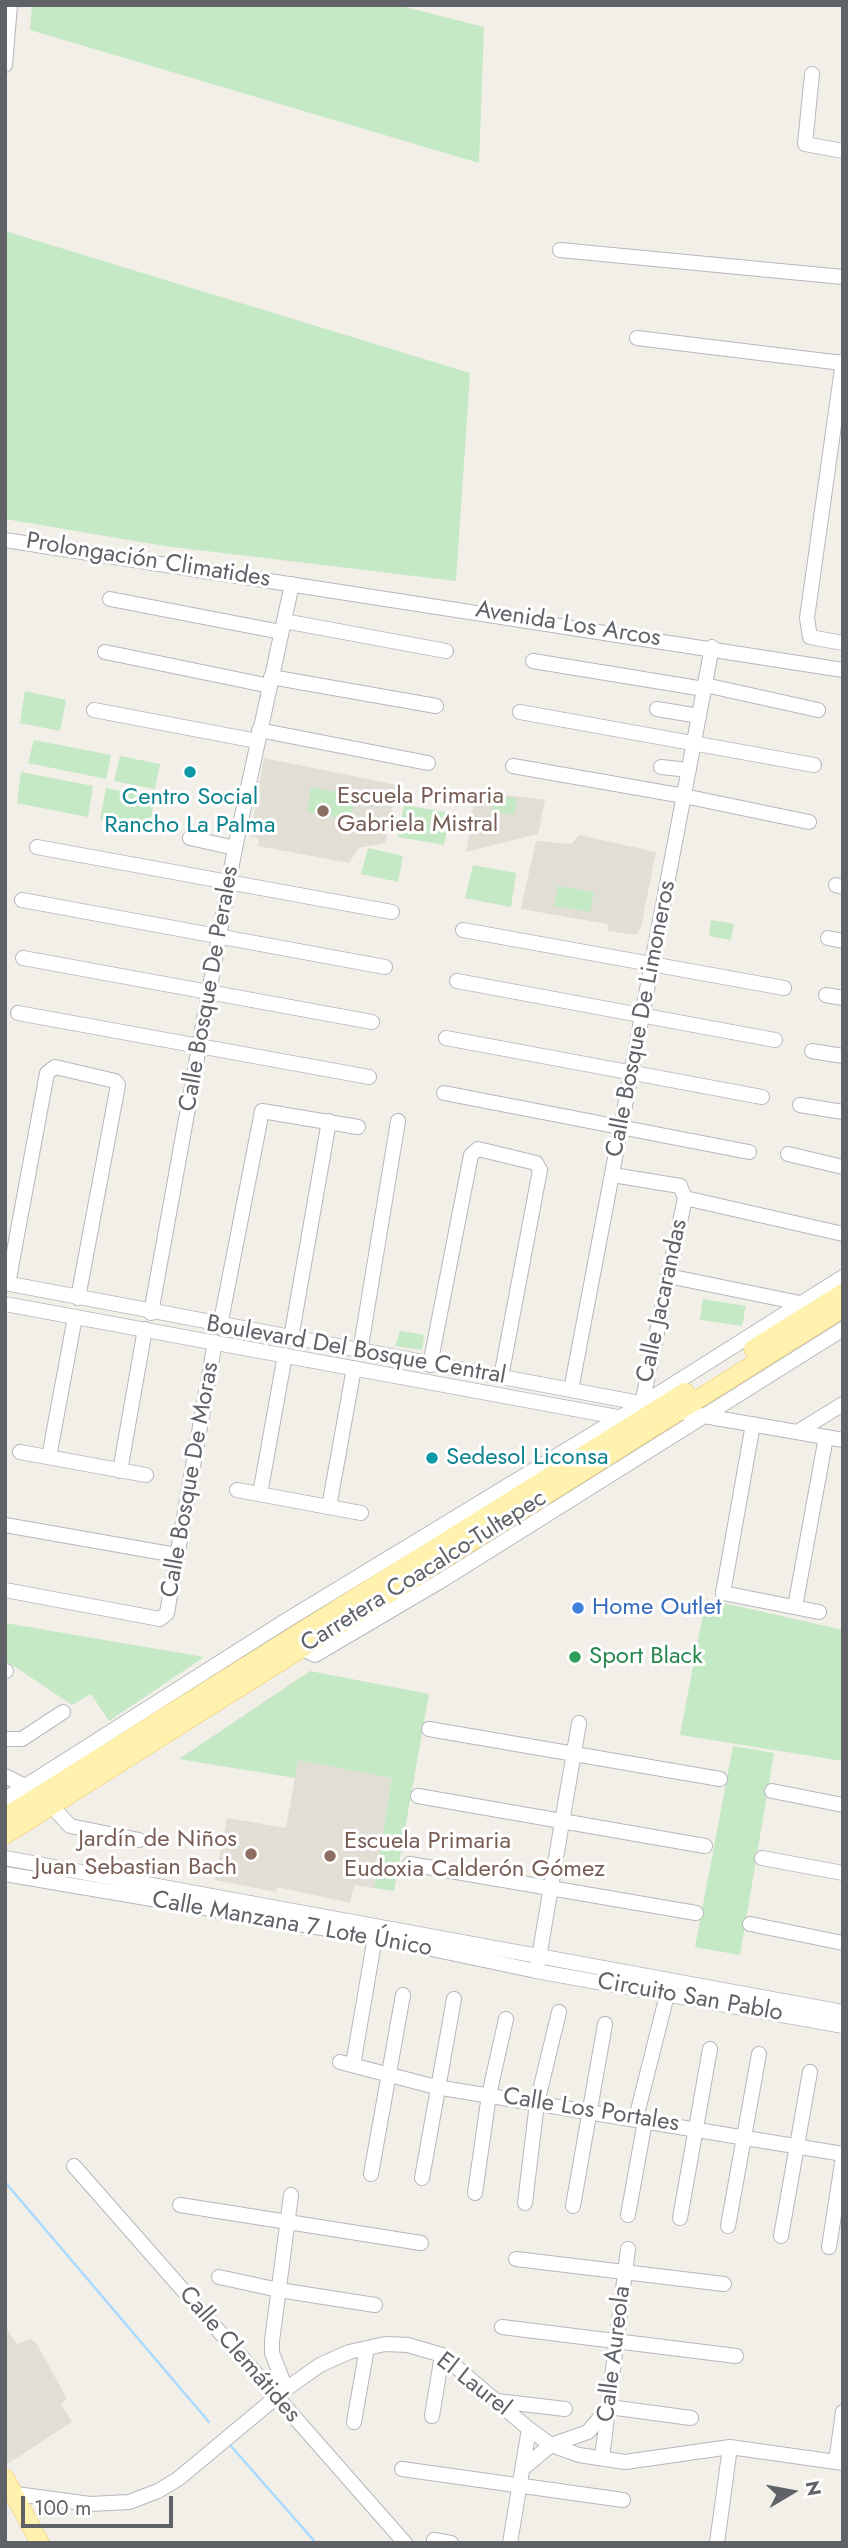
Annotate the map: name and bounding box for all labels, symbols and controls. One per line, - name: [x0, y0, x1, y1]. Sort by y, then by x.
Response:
- street label: Prolongación Climatides: [24, 527, 272, 595]
- street label: Avenida Los Arcos: [473, 596, 663, 654]
- marker: Centro Social Rancho La Palma: [182, 764, 198, 780]
- place label: Escuela Primaria Gabriela Mistral: [337, 783, 504, 839]
- place label: Centro Social Rancho La Palma: [104, 784, 276, 840]
- marker: Escuela Primaria Gabriela Mistral: [315, 803, 331, 819]
- street label: Calle Bosque De Perales: [174, 864, 246, 1114]
- street label: Calle Bosque De Limoneros: [601, 878, 683, 1160]
- street label: Calle Jacarandas: [632, 1217, 694, 1385]
- street label: Boulevard Del Bosque Central: [204, 1310, 508, 1392]
- street label: Calle Bosque De Moras: [156, 1360, 226, 1600]
- place label: Sedesol Liconsa: [446, 1444, 608, 1472]
- marker: Sedesol Liconsa: [424, 1450, 440, 1466]
- street label: Carretera Coacalco-Tultepec: [296, 1485, 552, 1659]
- place label: Home Outlet: [592, 1594, 722, 1622]
- marker: Home Outlet: [570, 1600, 586, 1616]
- place label: Sport Black: [589, 1643, 703, 1671]
- marker: Sport Black: [567, 1649, 583, 1665]
- place label: Jardín de Niños Juan Sebastian Bach: [35, 1826, 237, 1882]
- place label: Escuela Primaria Eudoxia Calderón Gómez: [344, 1828, 605, 1884]
- marker: Jardín de Niños Juan Sebastian Bach: [243, 1846, 259, 1862]
- marker: Escuela Primaria Eudoxia Calderón Gómez: [322, 1848, 338, 1864]
- street label: Calle Manzana 7 Lote Único: [150, 1886, 434, 1964]
- street label: Circuito San Pablo: [595, 1968, 785, 2028]
- street label: Calle Los Portales: [501, 2083, 681, 2139]
- street label: Calle Clemátides: [172, 2281, 306, 2429]
- street label: Calle Aureola: [592, 2284, 638, 2424]
- street label: El Laurel: [430, 2347, 516, 2423]
- north arrow: [757, 2457, 827, 2527]
- text: N: [799, 2478, 828, 2498]
- scale bar: [24, 2482, 177, 2526]
- text: 100 m: [34, 2493, 91, 2523]

